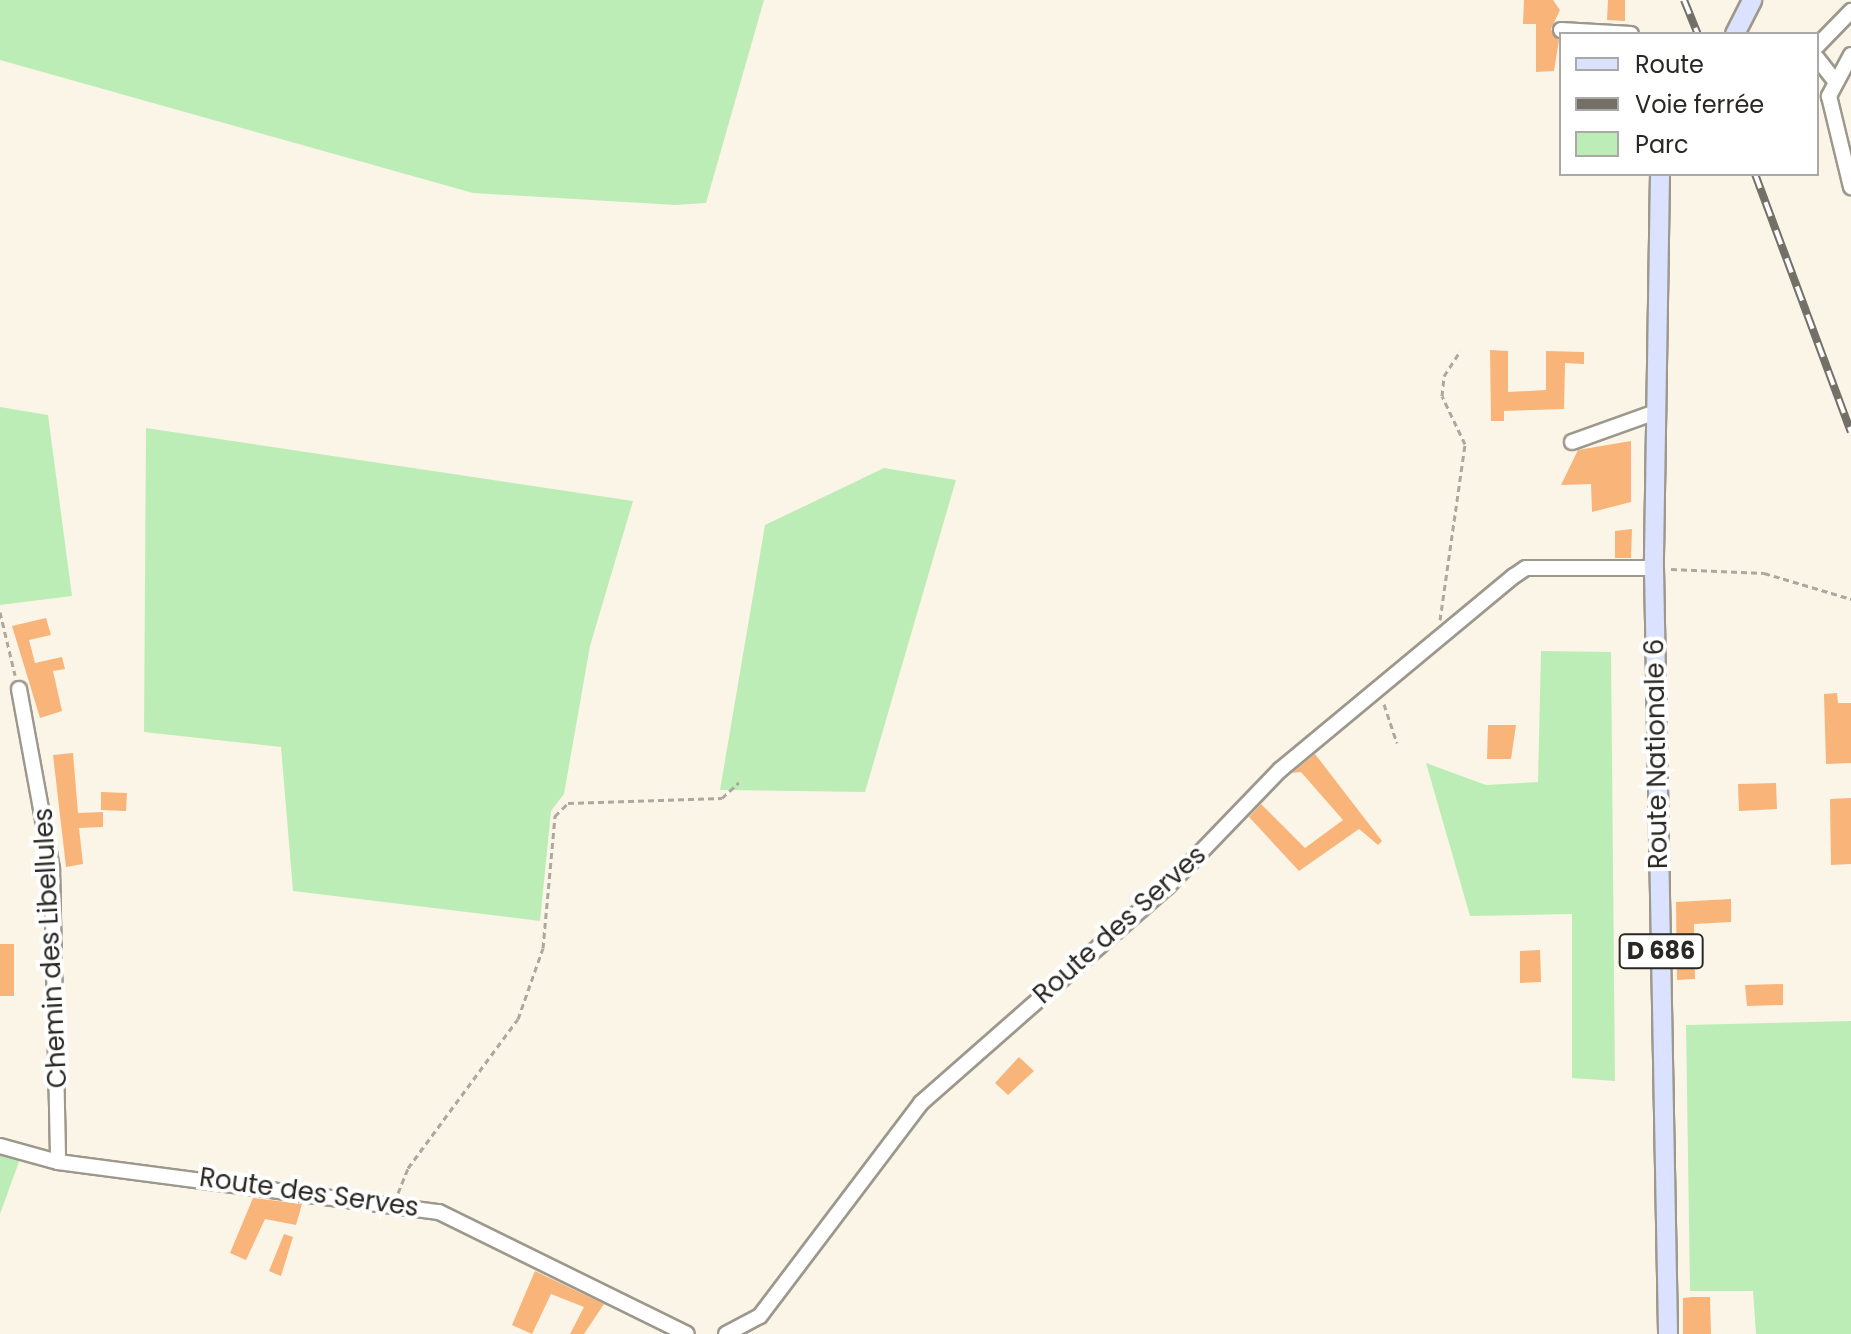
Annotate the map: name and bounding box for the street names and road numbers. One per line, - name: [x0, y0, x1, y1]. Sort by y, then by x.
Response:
- street label: Route Nationale 6: [1639, 639, 1675, 869]
- street label: Chemin des Libellules: [28, 807, 74, 1089]
- street label: Route des Serves: [1027, 839, 1213, 1011]
- road number: D 686: [1617, 931, 1705, 971]
- street label: Route des Serves: [197, 1162, 421, 1224]

